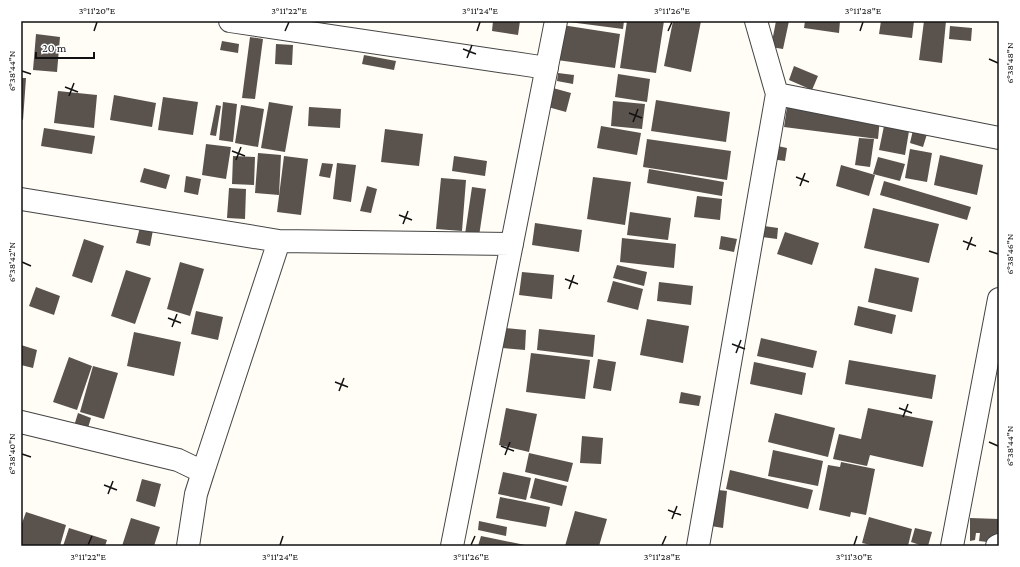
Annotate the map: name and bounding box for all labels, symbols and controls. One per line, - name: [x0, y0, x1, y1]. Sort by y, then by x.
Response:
- text: 3°11'20"E: [79, 5, 116, 16]
- text: 3°11'22"E: [271, 5, 307, 16]
- text: 3°11'24"E: [462, 5, 499, 16]
- text: 3°11'26"E: [654, 5, 691, 16]
- text: 3°11'28"E: [845, 5, 882, 16]
- scale bar: [36, 34, 94, 60]
- text: 20 m: [42, 41, 67, 55]
- text: 6°38'48"N: [1004, 42, 1015, 84]
- text: 6°38'44"N: [6, 50, 17, 91]
- text: 6°38'46"N: [1004, 233, 1015, 274]
- text: 6°38'42"N: [6, 241, 17, 282]
- text: 6°38'44"N: [1004, 425, 1015, 466]
- text: 6°38'40"N: [6, 433, 17, 475]
- text: 3°11'22"E: [70, 551, 106, 562]
- text: 3°11'24"E: [262, 551, 299, 562]
- text: 3°11'26"E: [453, 551, 490, 562]
- text: 3°11'28"E: [644, 551, 681, 562]
- text: 3°11'30"E: [836, 551, 873, 562]

